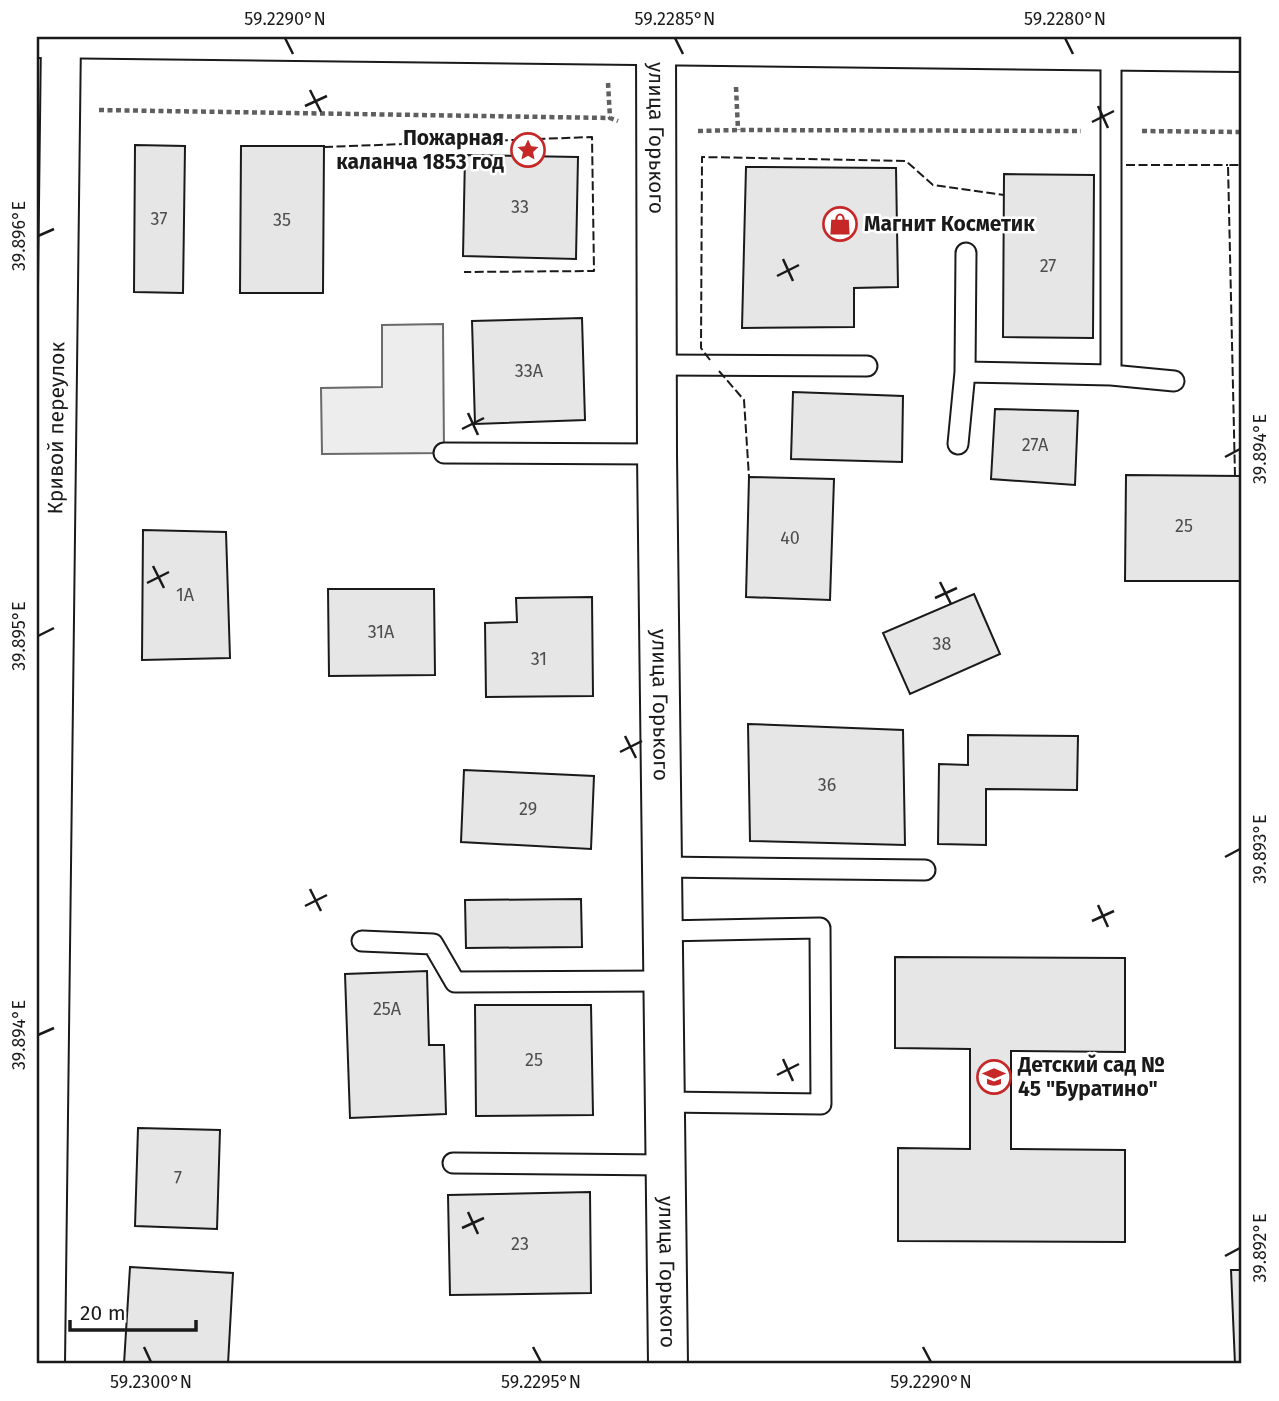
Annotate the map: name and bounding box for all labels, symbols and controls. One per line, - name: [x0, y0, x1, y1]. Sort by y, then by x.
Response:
- text: 59.2290°N: [244, 8, 326, 30]
- text: 59.2285°N: [635, 8, 715, 30]
- text: 59.2280°N: [1024, 8, 1106, 30]
- street label: улица Горького: [643, 62, 669, 214]
- place label: Пожарная каланча 1853 год: [336, 125, 504, 175]
- place icon: Пожарная каланча 1853 год: [509, 131, 547, 169]
- house number: 33: [511, 196, 529, 218]
- text: 39.896°E: [8, 201, 30, 271]
- shop icon: Магнит Косметик: [821, 205, 859, 243]
- house number: 37: [151, 208, 167, 230]
- house number: 35: [273, 209, 291, 231]
- place label: Магнит Косметик: [864, 211, 1035, 237]
- house number: 27: [1040, 255, 1056, 277]
- street label: Кривой переулок: [42, 341, 70, 515]
- house number: 33А: [515, 360, 544, 382]
- text: 39.894°E: [1249, 414, 1271, 484]
- house number: 27А: [1022, 434, 1049, 456]
- house number: 25: [1175, 515, 1193, 537]
- house number: 40: [780, 527, 800, 549]
- house number: 1А: [176, 584, 195, 606]
- text: 39.895°E: [8, 601, 30, 671]
- house number: 31А: [368, 621, 395, 643]
- street label: улица Горького: [646, 629, 674, 781]
- house number: 38: [933, 633, 952, 655]
- house number: 31: [531, 648, 547, 670]
- house number: 36: [818, 774, 836, 796]
- house number: 29: [519, 798, 537, 820]
- text: 39.893°E: [1249, 814, 1271, 884]
- house number: 25А: [373, 998, 402, 1020]
- text: 39.894°E: [8, 1000, 30, 1070]
- house number: 25: [525, 1049, 543, 1071]
- place label: Детский сад № 45 "Буратино": [1017, 1052, 1165, 1102]
- school or university icon: Детский сад № 45 "Буратино": [975, 1058, 1013, 1096]
- house number: 7: [174, 1167, 182, 1189]
- street label: улица Горького: [653, 1196, 681, 1348]
- text: 39.892°E: [1249, 1213, 1271, 1283]
- house number: 23: [511, 1233, 529, 1255]
- scale bar: [70, 1289, 196, 1333]
- text: 20 m: [80, 1300, 126, 1326]
- text: 59.2300°N: [110, 1371, 192, 1393]
- text: 59.2295°N: [501, 1371, 581, 1393]
- text: 59.2290°N: [890, 1371, 972, 1393]

